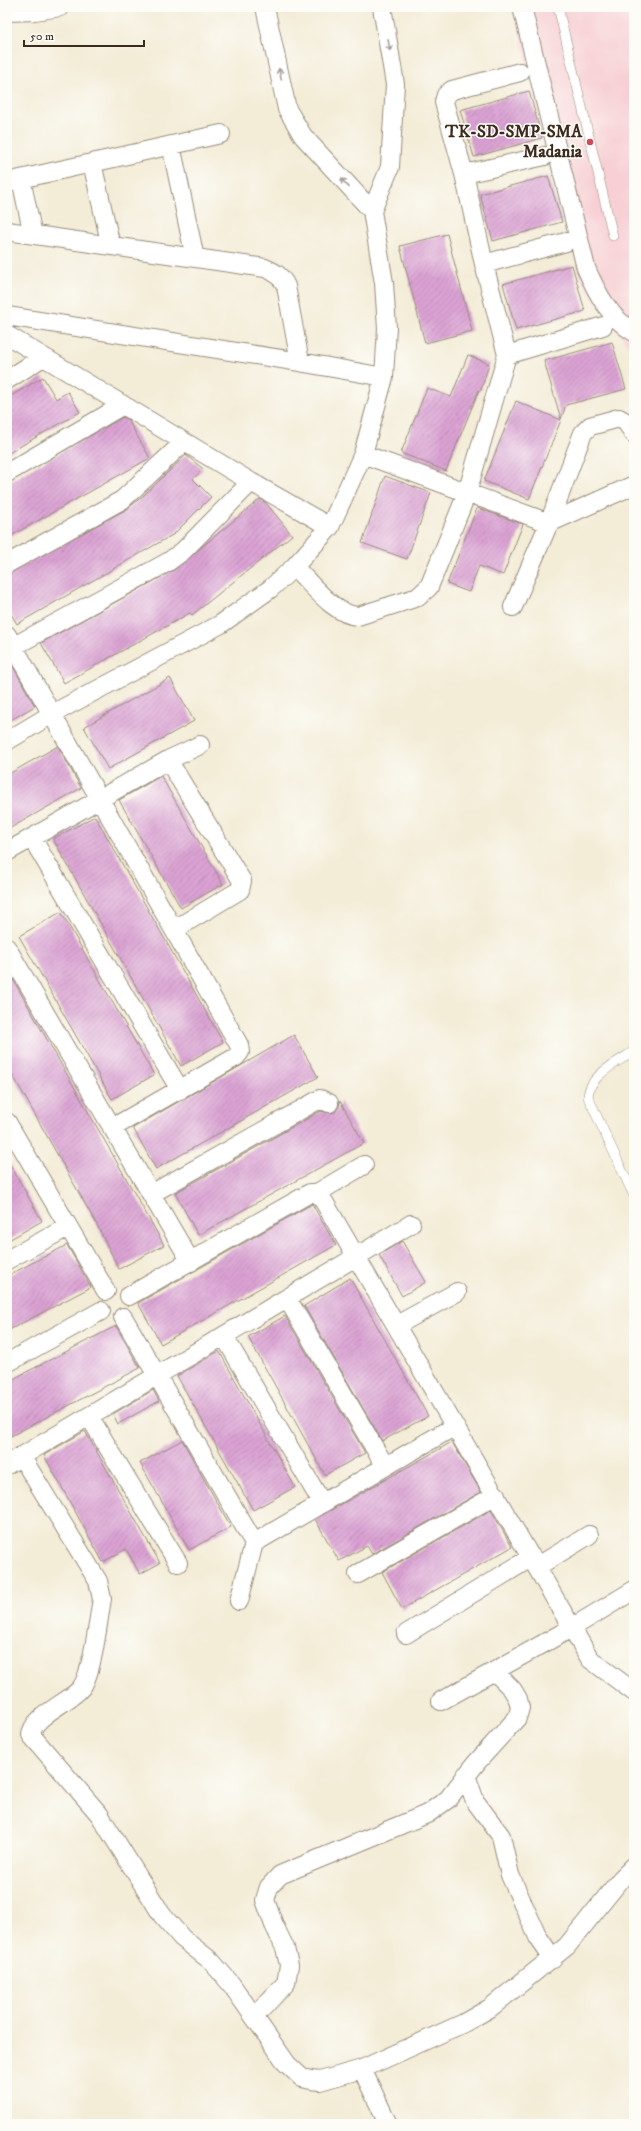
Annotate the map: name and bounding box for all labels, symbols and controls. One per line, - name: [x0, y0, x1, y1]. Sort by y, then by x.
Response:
- scale bar: [24, 22, 144, 48]
- text: 50 m: [30, 29, 54, 44]
- one-way arrow: [385, 39, 393, 52]
- one-way arrow: [275, 68, 283, 81]
- place label: TK-SD-SMP-SMA Madania: [444, 121, 583, 163]
- marker: TK-SD-SMP-SMA Madania: [585, 137, 595, 147]
- one-way arrow: [340, 178, 350, 188]

